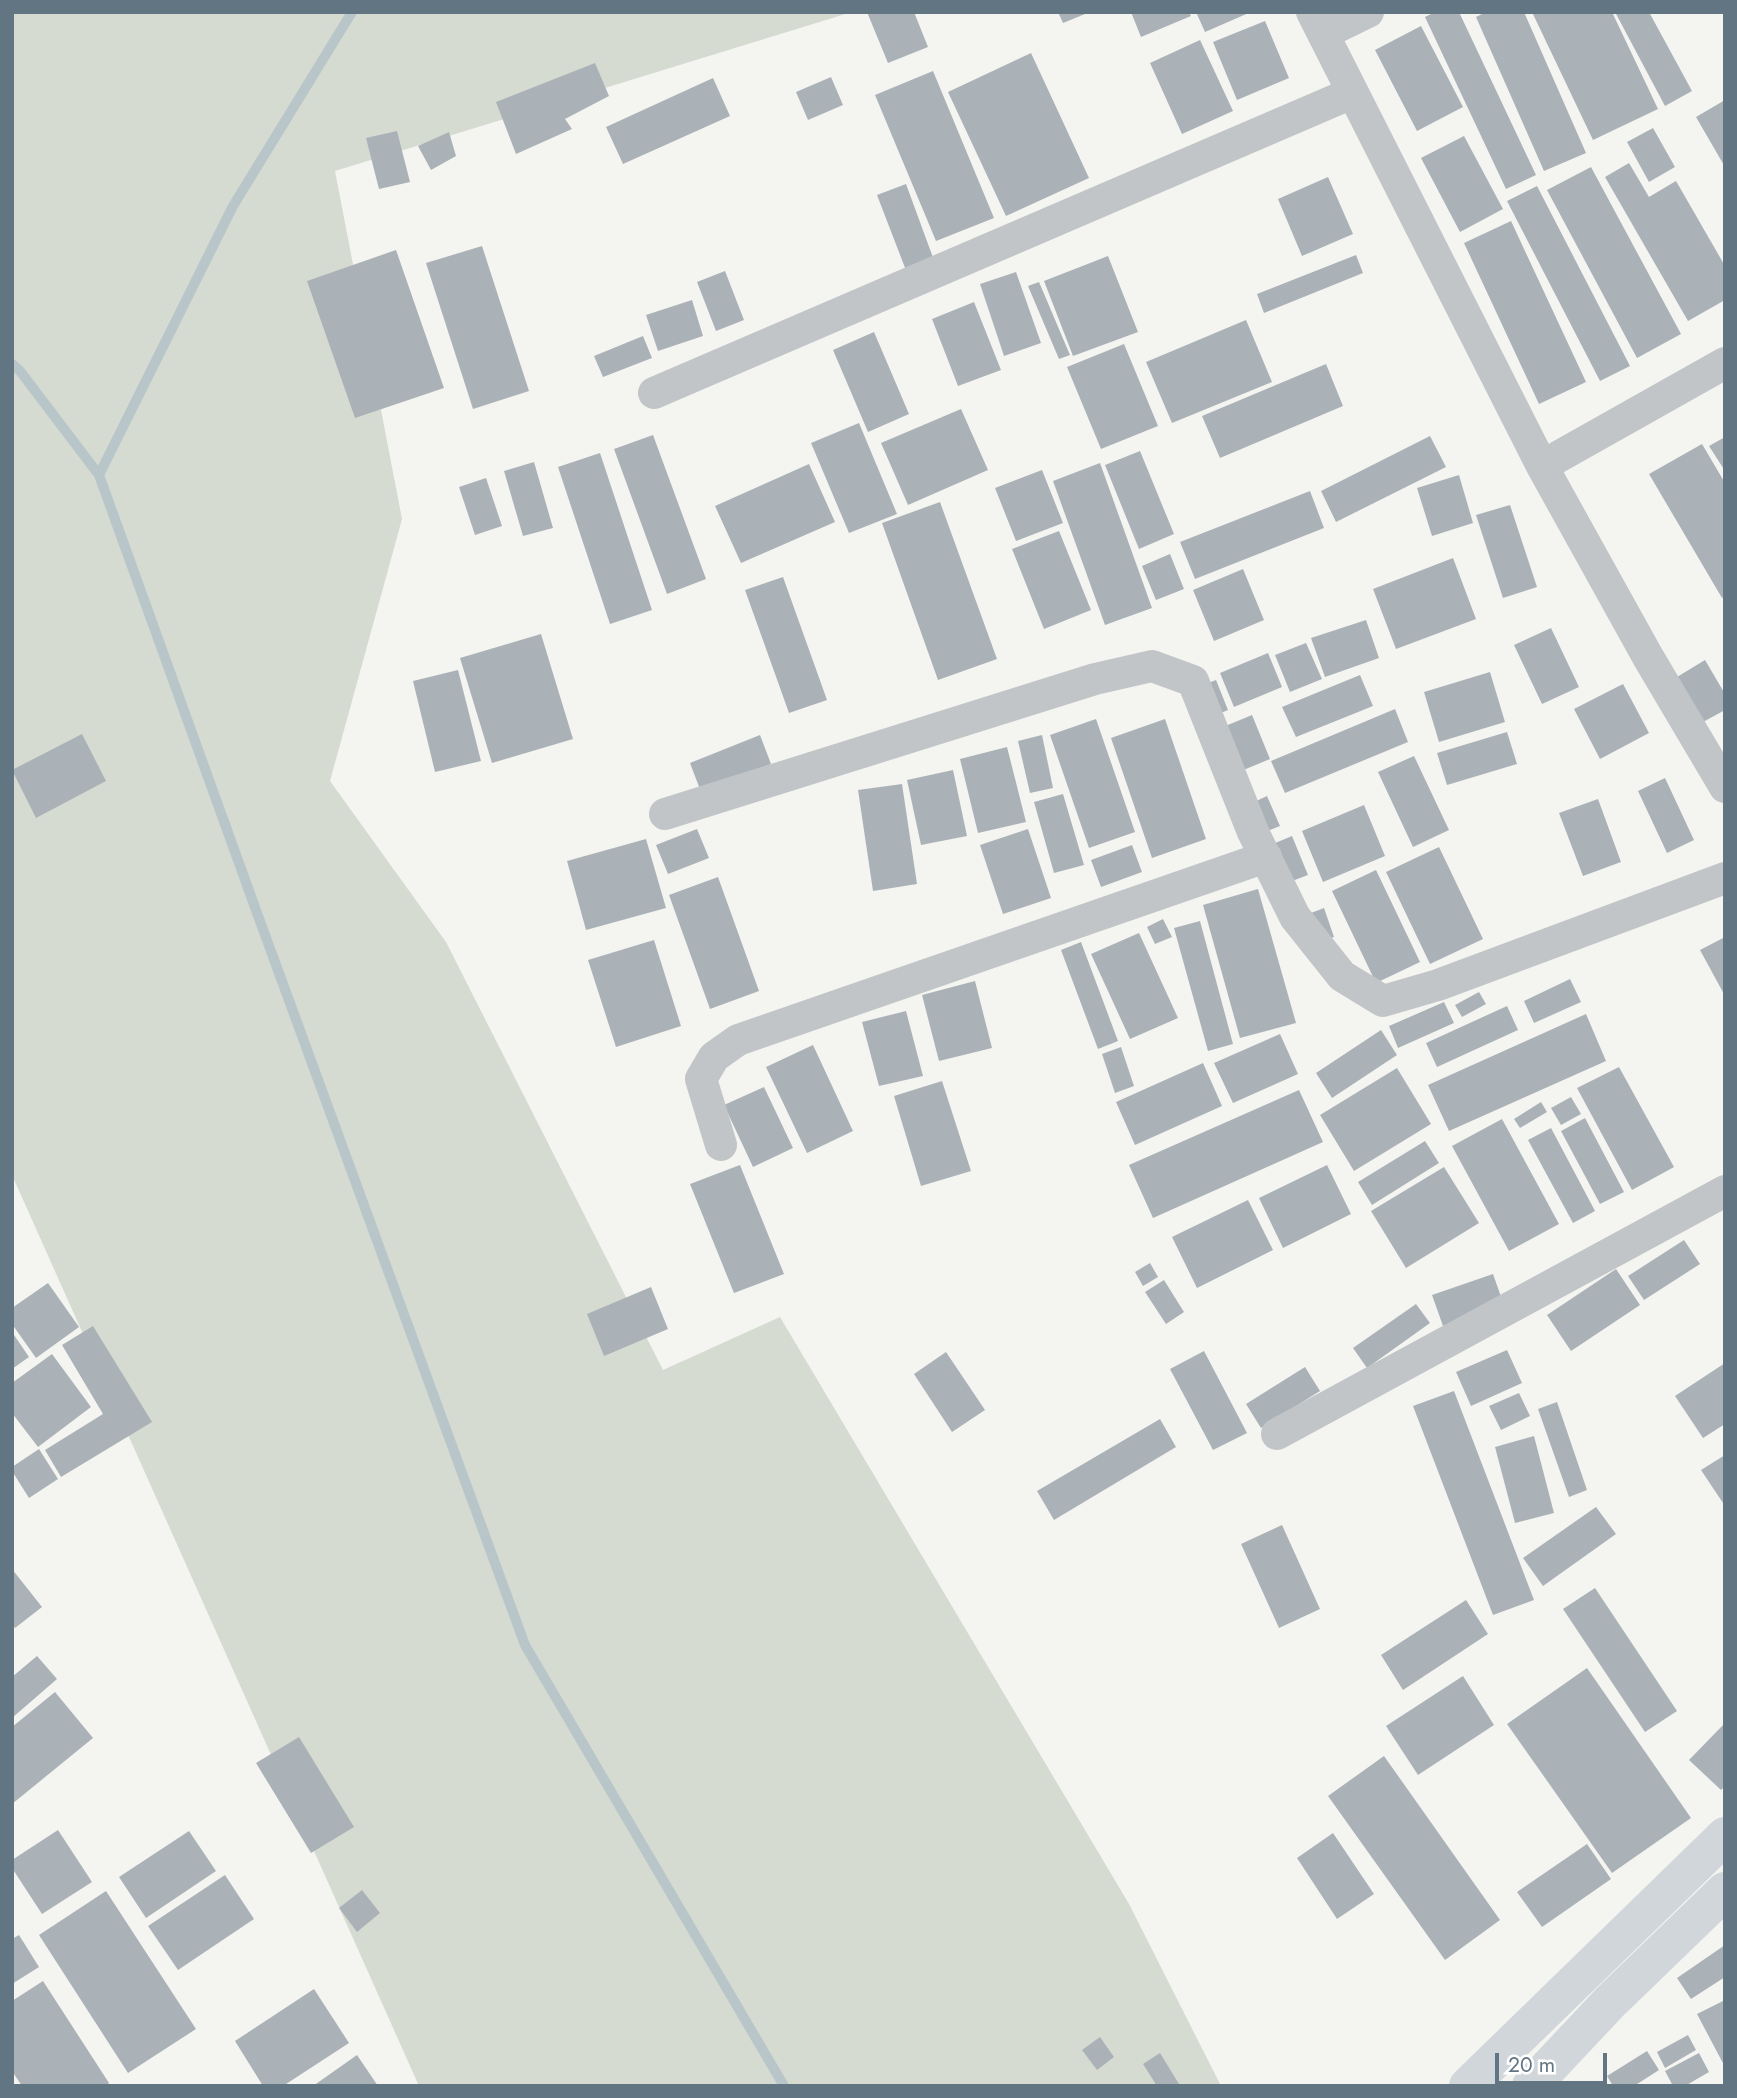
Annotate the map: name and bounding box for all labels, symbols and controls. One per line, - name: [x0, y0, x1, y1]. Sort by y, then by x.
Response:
- scale bar: [1499, 2038, 1611, 2082]
- text: 20 m: [1508, 2050, 1555, 2080]

